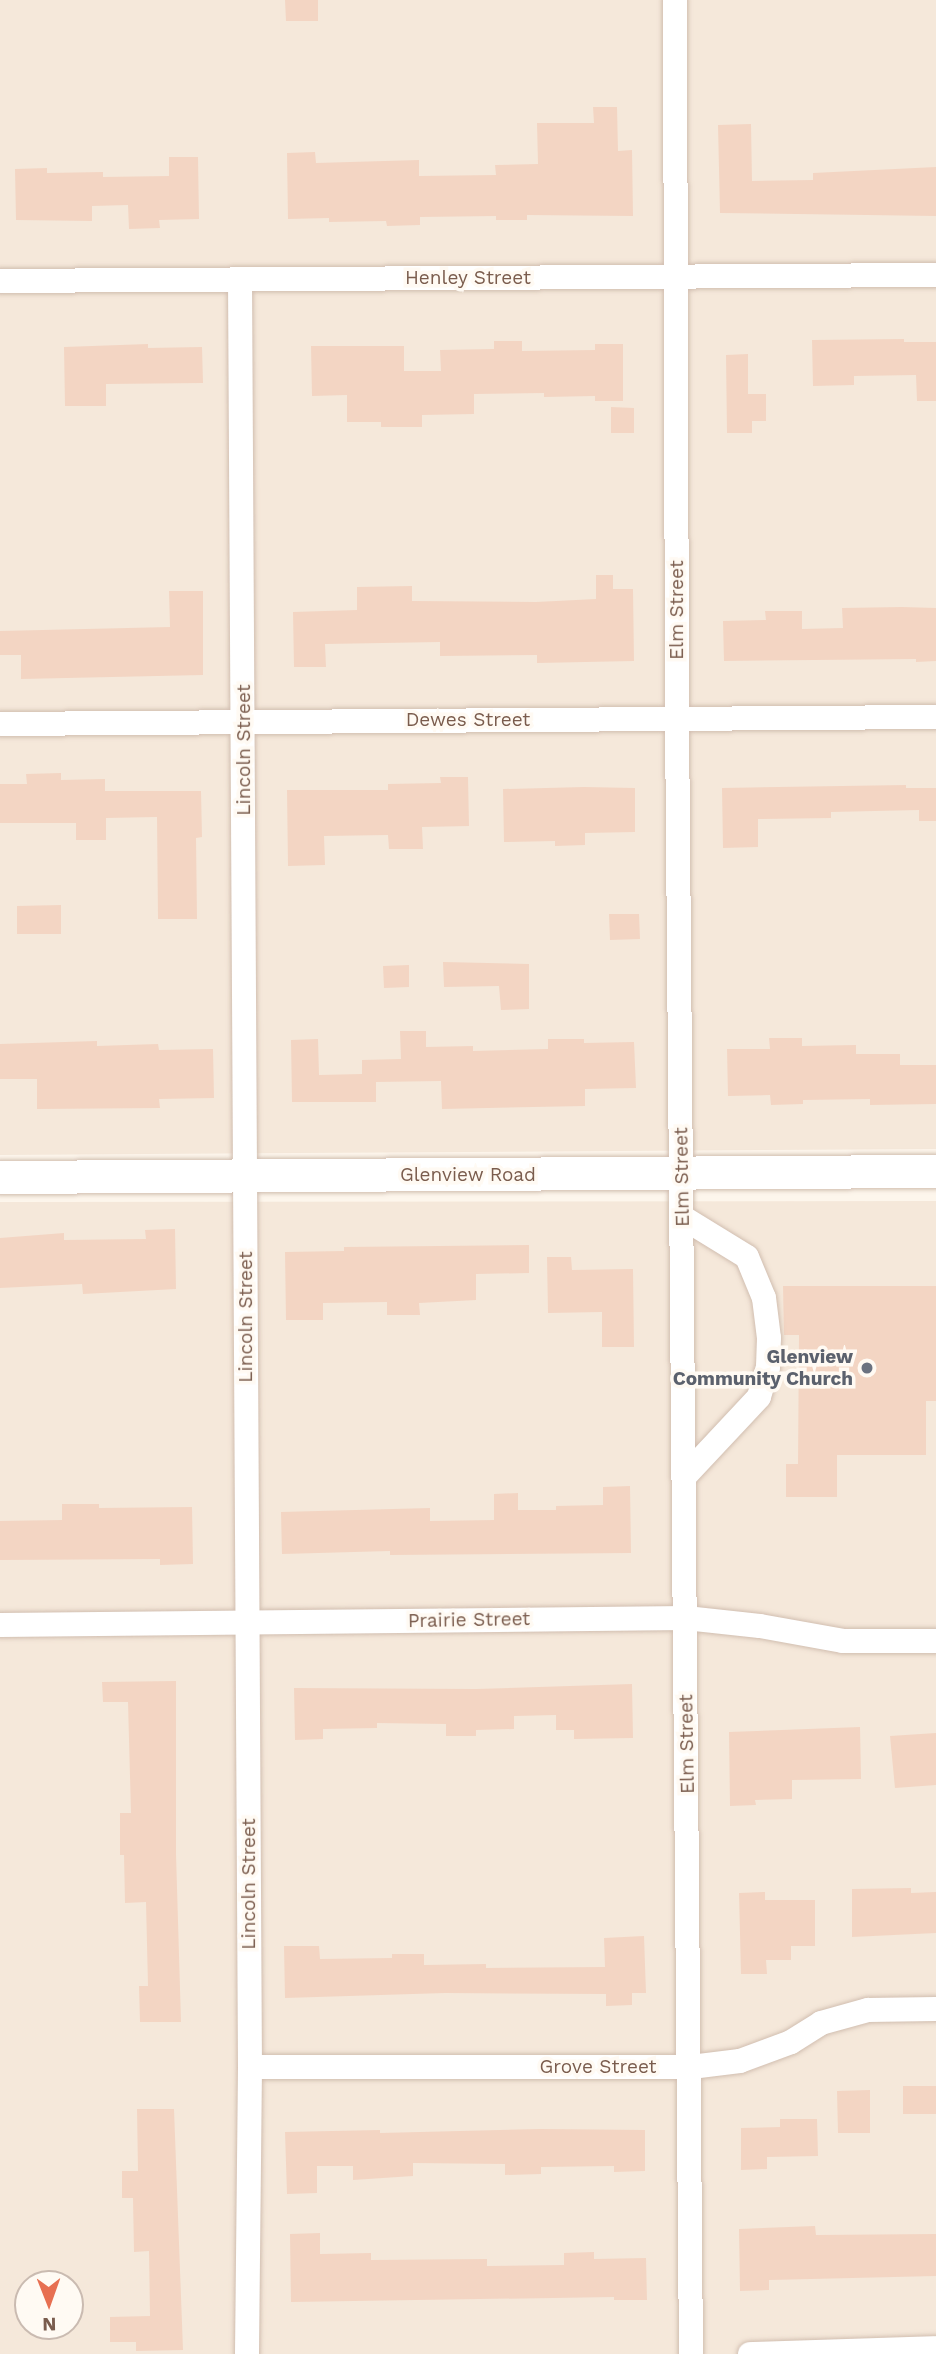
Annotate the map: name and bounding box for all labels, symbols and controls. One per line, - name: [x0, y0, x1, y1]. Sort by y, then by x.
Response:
- street label: Henley Street: [405, 267, 531, 289]
- street label: Elm Street: [666, 560, 688, 660]
- street label: Lincoln Street: [233, 684, 255, 816]
- street label: Dewes Street: [406, 709, 530, 731]
- street label: Elm Street: [670, 1127, 694, 1227]
- street label: Glenview Road: [400, 1164, 536, 1186]
- street label: Lincoln Street: [235, 1251, 257, 1383]
- place label: Glenview Community Church: [672, 1346, 853, 1390]
- marker: Glenview Community Church: [859, 1360, 875, 1376]
- street label: Prairie Street: [408, 1608, 530, 1632]
- street label: Elm Street: [675, 1694, 699, 1794]
- street label: Lincoln Street: [238, 1818, 260, 1950]
- street label: Grove Street: [539, 2056, 657, 2078]
- north arrow: [14, 2270, 84, 2340]
- text: N: [42, 2313, 57, 2336]

